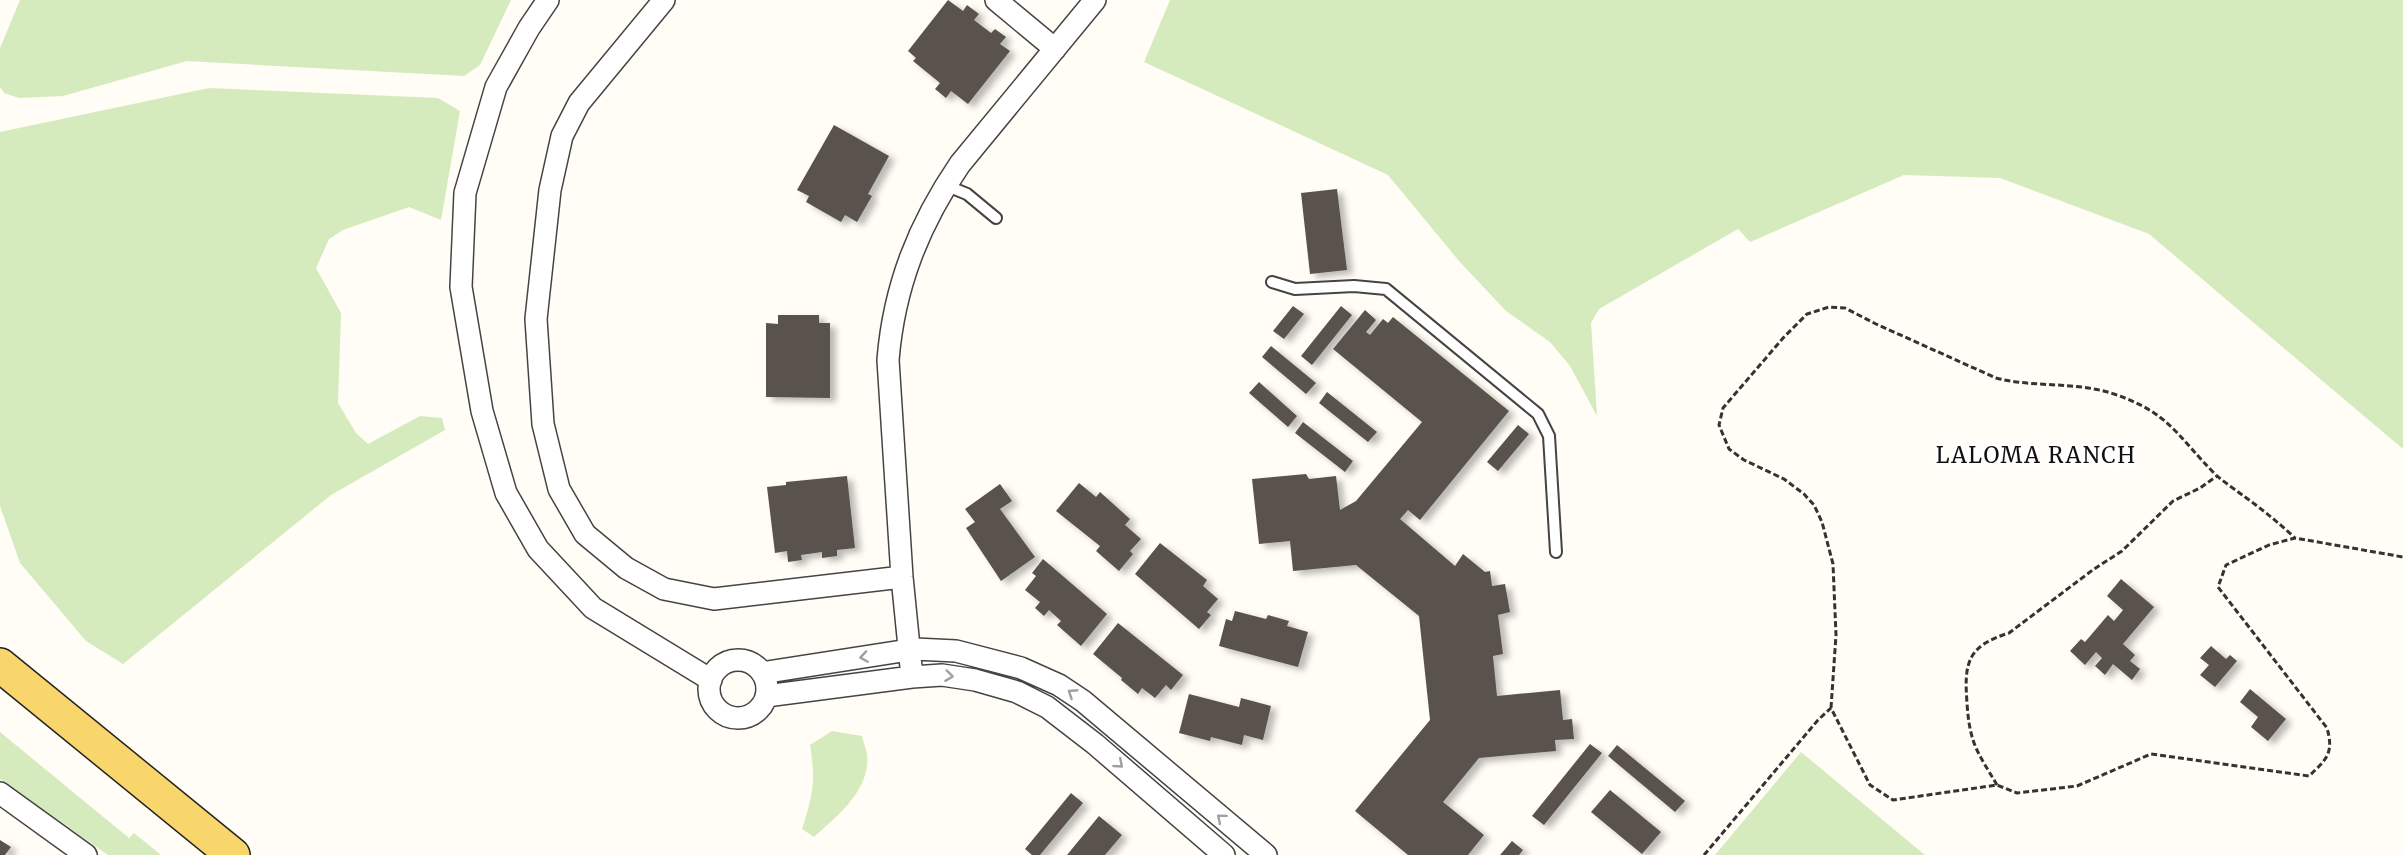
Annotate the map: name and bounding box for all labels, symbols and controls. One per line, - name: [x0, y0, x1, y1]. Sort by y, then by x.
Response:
- district label: LALOMA RANCH: [1936, 441, 2136, 469]
- one-way arrow: [860, 650, 870, 663]
- one-way arrow: [945, 670, 954, 682]
- one-way arrow: [1067, 689, 1078, 700]
- one-way arrow: [1112, 757, 1123, 768]
- one-way arrow: [1217, 814, 1228, 825]

